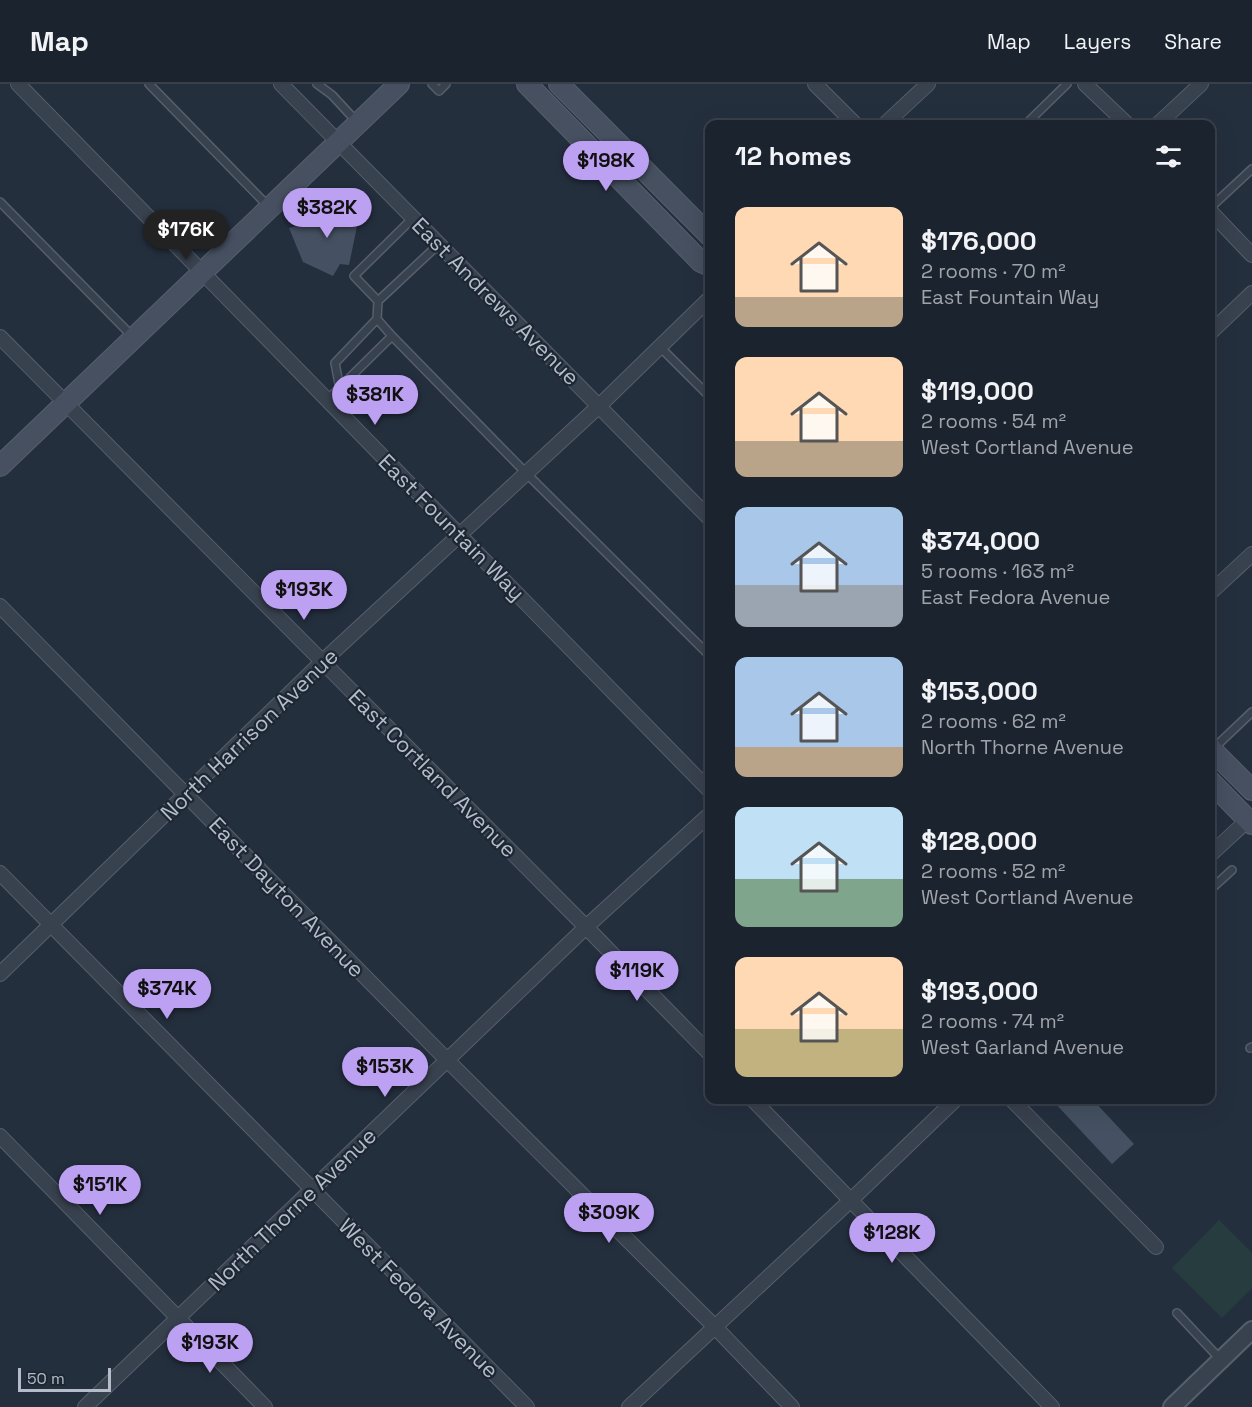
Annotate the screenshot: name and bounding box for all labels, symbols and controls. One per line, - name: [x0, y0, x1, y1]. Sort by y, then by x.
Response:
- text: Map: [30, 23, 89, 59]
- text: Map: [987, 28, 1031, 55]
- text: Layers: [1064, 28, 1131, 55]
- text: Share: [1164, 28, 1222, 55]
- text: 12 homes: [735, 139, 852, 173]
- icon: filters: [1152, 140, 1185, 173]
- pin: $198K: [564, 141, 648, 192]
- text: $198K: [577, 147, 635, 173]
- pin: $382K: [285, 188, 369, 239]
- text: $382K: [297, 194, 357, 220]
- pin: $176K: [144, 210, 228, 261]
- street label: East Andrews Avenue: [406, 211, 586, 391]
- text: $176K: [157, 216, 215, 242]
- text: $176,000: [921, 224, 1037, 258]
- icon: home: [783, 231, 855, 303]
- text: 2 rooms · 70 m²: [921, 258, 1065, 284]
- text: East Fountain Way: [921, 284, 1099, 310]
- text: $119,000: [921, 374, 1034, 408]
- pin: $381K: [333, 375, 417, 426]
- text: $381K: [346, 381, 404, 407]
- icon: home: [783, 381, 855, 453]
- text: 2 rooms · 54 m²: [921, 408, 1066, 434]
- text: West Cortland Avenue: [921, 434, 1134, 460]
- street label: East Fountain Way: [373, 448, 531, 606]
- text: $374,000: [921, 524, 1040, 558]
- icon: home: [783, 531, 855, 603]
- text: 5 rooms · 163 m²: [921, 558, 1074, 584]
- pin: $193K: [262, 570, 346, 621]
- text: $193K: [275, 576, 333, 602]
- text: East Fedora Avenue: [921, 584, 1110, 610]
- street label: North Harrison Avenue: [154, 642, 344, 826]
- text: $153,000: [921, 674, 1038, 708]
- icon: home: [783, 681, 855, 753]
- street label: East Cortland Avenue: [343, 683, 523, 863]
- text: 2 rooms · 62 m²: [921, 708, 1066, 734]
- text: North Thorne Avenue: [921, 734, 1124, 760]
- street label: East Dayton Avenue: [203, 811, 371, 983]
- text: $128,000: [921, 824, 1037, 858]
- icon: home: [783, 831, 855, 903]
- text: 2 rooms · 52 m²: [921, 858, 1065, 884]
- text: West Cortland Avenue: [921, 884, 1134, 910]
- pin: $119K: [595, 951, 679, 1002]
- text: $119K: [609, 957, 665, 983]
- pin: $374K: [125, 969, 209, 1020]
- text: $193,000: [921, 974, 1038, 1008]
- text: $374K: [137, 975, 197, 1001]
- icon: home: [783, 981, 855, 1053]
- text: 2 rooms · 74 m²: [921, 1008, 1064, 1034]
- text: West Garland Avenue: [921, 1034, 1124, 1060]
- pin: $153K: [343, 1047, 427, 1098]
- text: $153K: [356, 1053, 414, 1079]
- street label: North Thorne Avenue: [202, 1121, 382, 1297]
- pin: $151K: [58, 1165, 142, 1216]
- text: $151K: [73, 1171, 127, 1197]
- pin: $309K: [567, 1193, 651, 1244]
- text: $309K: [578, 1199, 640, 1225]
- street label: West Fedora Avenue: [333, 1212, 505, 1384]
- pin: $128K: [850, 1213, 934, 1264]
- text: $128K: [863, 1219, 921, 1245]
- pin: $193K: [168, 1323, 252, 1374]
- text: $193K: [181, 1329, 239, 1355]
- scale bar: [18, 1365, 111, 1392]
- text: 50 m: [27, 1368, 65, 1389]

